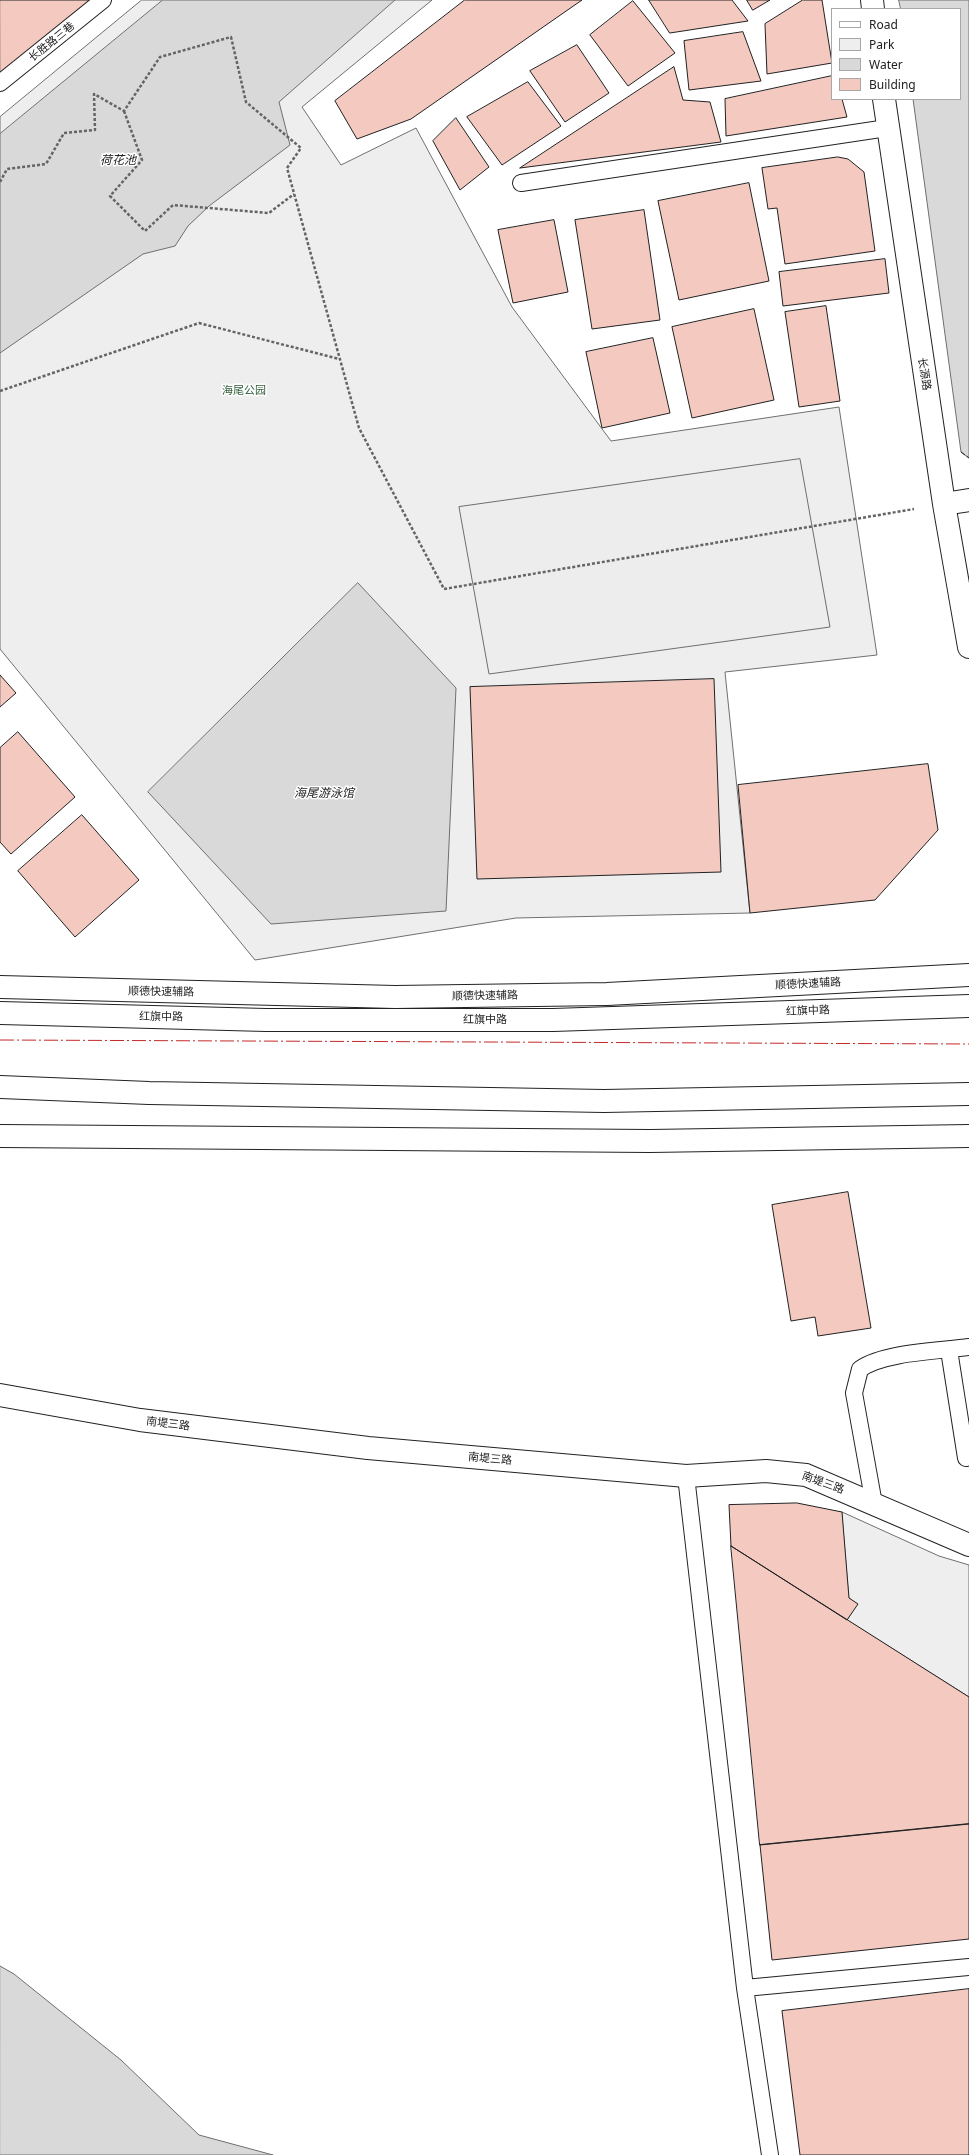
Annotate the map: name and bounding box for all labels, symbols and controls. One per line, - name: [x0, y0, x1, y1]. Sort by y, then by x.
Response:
- legend: [831, 8, 961, 100]
- text: Road: [869, 16, 898, 33]
- street label: 长胜路三巷: [26, 20, 78, 64]
- text: Park: [869, 36, 894, 53]
- text: Water: [869, 56, 903, 73]
- text: Building: [869, 76, 916, 93]
- water label: 荷花池: [100, 154, 136, 168]
- street label: 长源路: [915, 357, 933, 391]
- park label: 海尾公园: [222, 384, 266, 398]
- water label: 海尾游泳馆: [294, 787, 354, 801]
- street label: 顺德快速辅路: [775, 976, 841, 992]
- street label: 顺德快速辅路: [128, 985, 194, 999]
- street label: 顺德快速辅路: [452, 989, 518, 1003]
- street label: 红旗中路: [786, 1004, 830, 1018]
- street label: 红旗中路: [139, 1010, 183, 1024]
- street label: 红旗中路: [463, 1013, 507, 1027]
- street label: 南堤三路: [145, 1415, 191, 1433]
- street label: 南堤三路: [468, 1451, 512, 1467]
- street label: 南堤三路: [800, 1469, 846, 1497]

